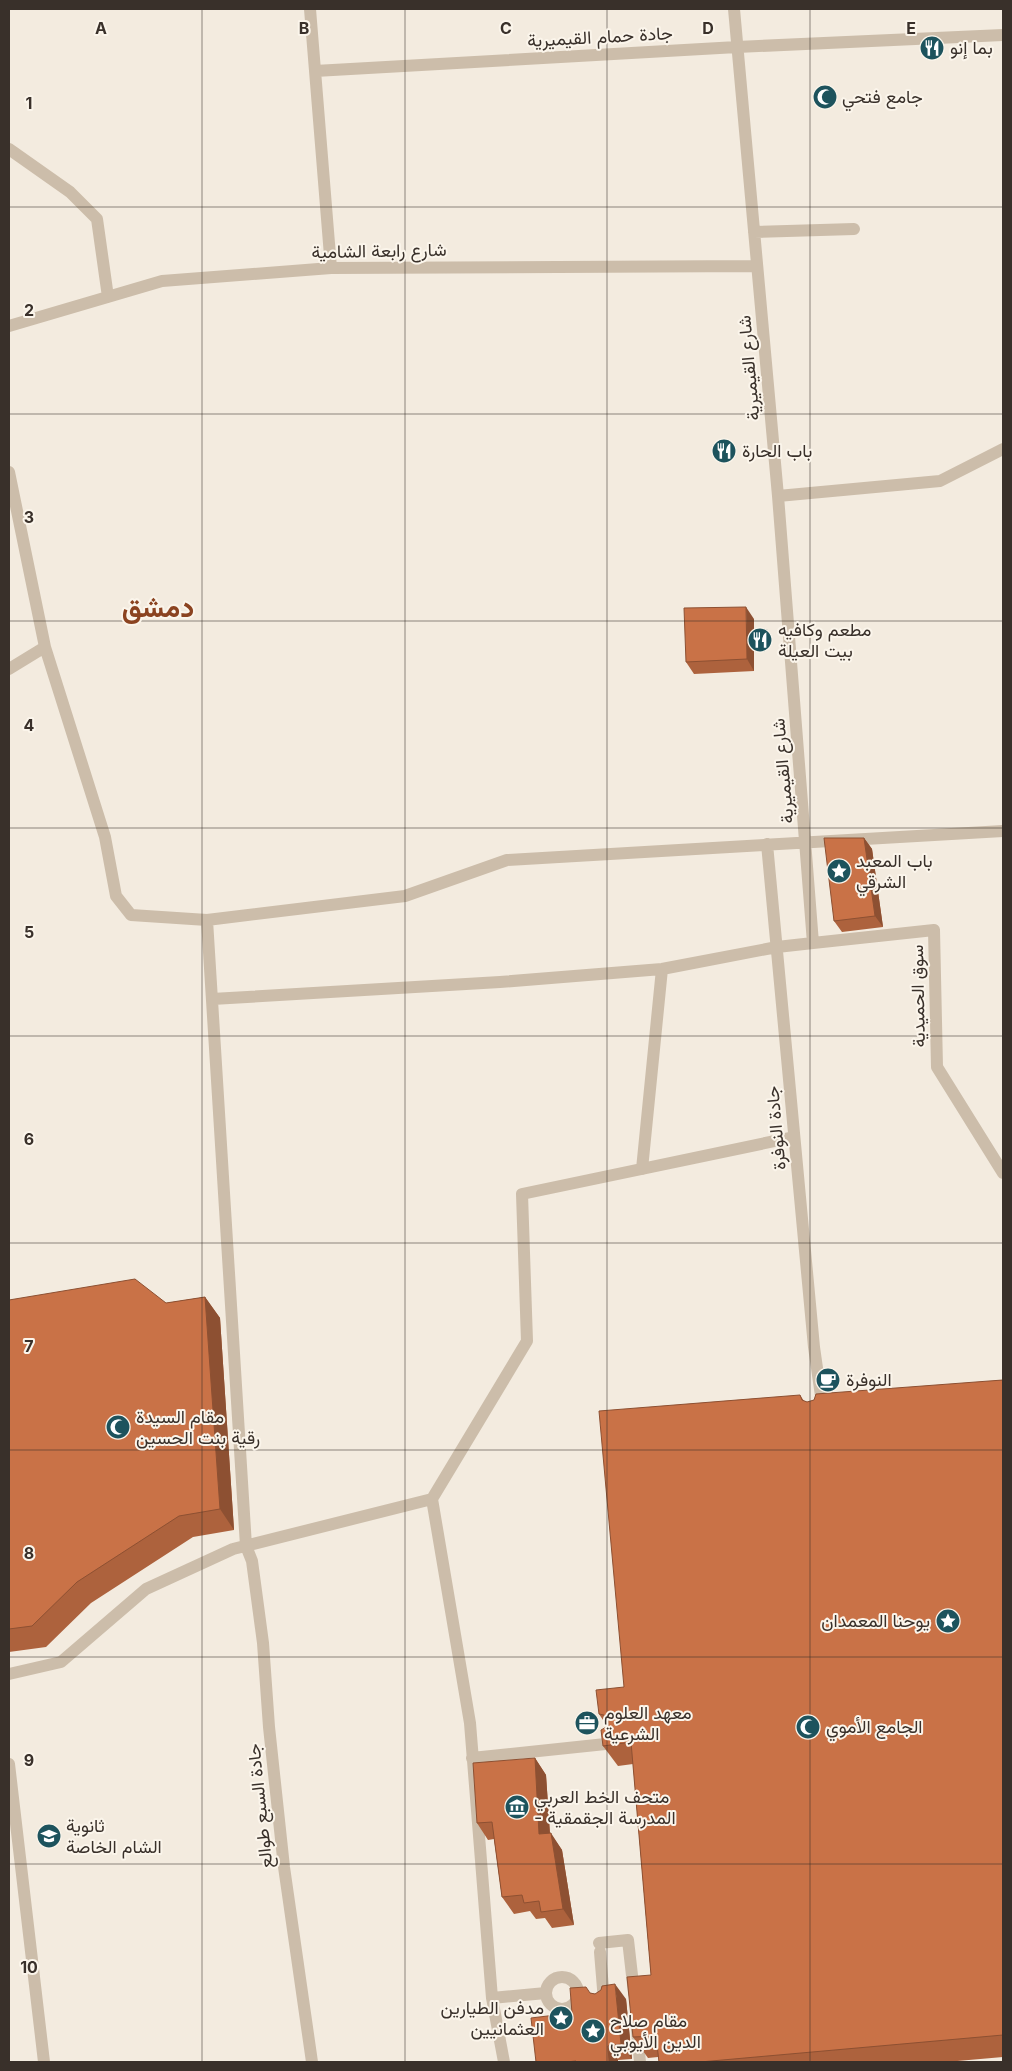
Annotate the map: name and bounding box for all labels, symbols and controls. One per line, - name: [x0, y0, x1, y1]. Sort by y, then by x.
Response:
- text: A: [95, 18, 107, 38]
- text: B: [299, 18, 309, 38]
- text: C: [500, 18, 512, 38]
- text: D: [702, 18, 714, 38]
- text: E: [906, 18, 916, 38]
- street label: جادة حمام القيميرية: [527, 22, 673, 53]
- restaurant icon: بما إنو: [919, 35, 945, 61]
- place label: بما إنو: [950, 37, 993, 60]
- mosque icon: جامع فتحي: [812, 84, 838, 110]
- place label: جامع فتحي: [842, 86, 923, 112]
- text: 1: [26, 93, 32, 113]
- street label: شارع رابعة الشامية: [311, 239, 447, 264]
- text: 2: [24, 300, 34, 320]
- street label: شارع القيميرية: [733, 314, 766, 421]
- restaurant icon: باب الحارة: [711, 438, 737, 464]
- place label: باب الحارة: [742, 440, 812, 462]
- text: 3: [24, 507, 34, 527]
- district label: دمشق: [122, 590, 194, 624]
- place label: مطعم وكافيه بيت العيلة: [778, 619, 871, 661]
- restaurant icon: مطعم وكافيه بيت العيلة: [747, 627, 773, 653]
- text: 4: [24, 715, 35, 735]
- street label: شارع القيميرية: [767, 717, 800, 824]
- place label: باب المعبد الشرقي: [856, 850, 933, 897]
- place icon: باب المعبد الشرقي: [826, 858, 852, 884]
- text: 5: [24, 922, 34, 942]
- street label: سوق الحميدية: [906, 944, 930, 1048]
- street label: جادة النوفرة: [761, 1085, 791, 1171]
- text: 6: [24, 1129, 34, 1149]
- text: 7: [24, 1336, 34, 1356]
- cafe icon: النوفرة: [815, 1367, 841, 1393]
- place label: النوفرة: [846, 1369, 892, 1391]
- place label: مقام السيدة رقية بنت الحسين: [136, 1406, 260, 1449]
- mosque icon: مقام السيدة رقية بنت الحسين: [105, 1414, 131, 1440]
- text: 8: [24, 1543, 34, 1563]
- place icon: يوحنا المعمدان: [935, 1608, 961, 1634]
- place label: يوحنا المعمدان: [821, 1610, 930, 1632]
- place label: معهد العلوم الشرعية: [604, 1702, 692, 1745]
- office icon: معهد العلوم الشرعية: [574, 1710, 600, 1736]
- mosque icon: الجامع الأموي: [795, 1714, 821, 1740]
- place label: الجامع الأموي: [826, 1716, 923, 1742]
- street label: جادة السبع طوالع: [243, 1742, 278, 1870]
- text: 9: [24, 1750, 34, 1770]
- place label: متحف الخط العربي - المدرسة الجقمقية: [534, 1786, 676, 1829]
- museum icon: متحف الخط العربي - المدرسة الجقمقية: [504, 1794, 530, 1820]
- place label: ثانوية الشام الخاصة: [66, 1815, 162, 1859]
- school or university icon: ثانوية الشام الخاصة: [36, 1823, 62, 1849]
- text: 10: [20, 1957, 38, 1977]
- place label: مدفن الطيارين العثمانيين: [440, 1997, 544, 2040]
- place icon: مدفن الطيارين العثمانيين: [548, 2005, 574, 2031]
- place label: مقام صلاح الدين الأيوبي: [610, 2010, 701, 2057]
- place icon: مقام صلاح الدين الأيوبي: [580, 2018, 606, 2044]

